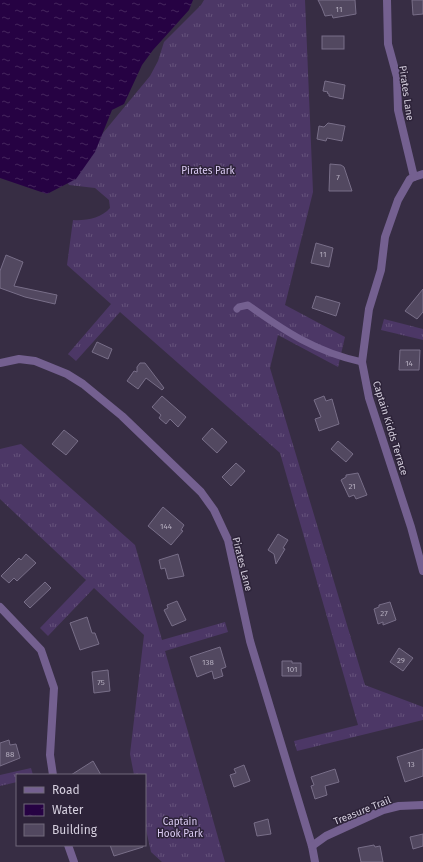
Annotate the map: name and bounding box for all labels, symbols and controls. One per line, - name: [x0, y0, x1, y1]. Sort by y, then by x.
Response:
- house number: 11: [336, 5, 342, 14]
- street label: Pirates Lane: [396, 65, 416, 121]
- park label: Pirates Park: [181, 165, 236, 177]
- house number: 7: [336, 173, 340, 182]
- house number: 11: [320, 250, 326, 259]
- house number: 14: [405, 359, 414, 368]
- street label: Captain Kidds Terrace: [370, 380, 410, 477]
- house number: 21: [348, 482, 356, 491]
- house number: 144: [160, 522, 173, 531]
- street label: Pirates Lane: [230, 536, 255, 593]
- house number: 27: [380, 609, 388, 618]
- house number: 29: [397, 656, 405, 665]
- house number: 138: [202, 658, 215, 667]
- house number: 101: [286, 665, 298, 674]
- house number: 75: [97, 678, 105, 687]
- house number: 88: [6, 750, 15, 759]
- house number: 13: [407, 760, 415, 769]
- legend: [16, 774, 146, 846]
- text: Road: [52, 783, 80, 797]
- street label: Treasure Trail: [332, 794, 393, 828]
- text: Water: [52, 803, 84, 817]
- park label: Captain Hook Park: [157, 816, 204, 840]
- text: Building: [52, 823, 98, 837]

